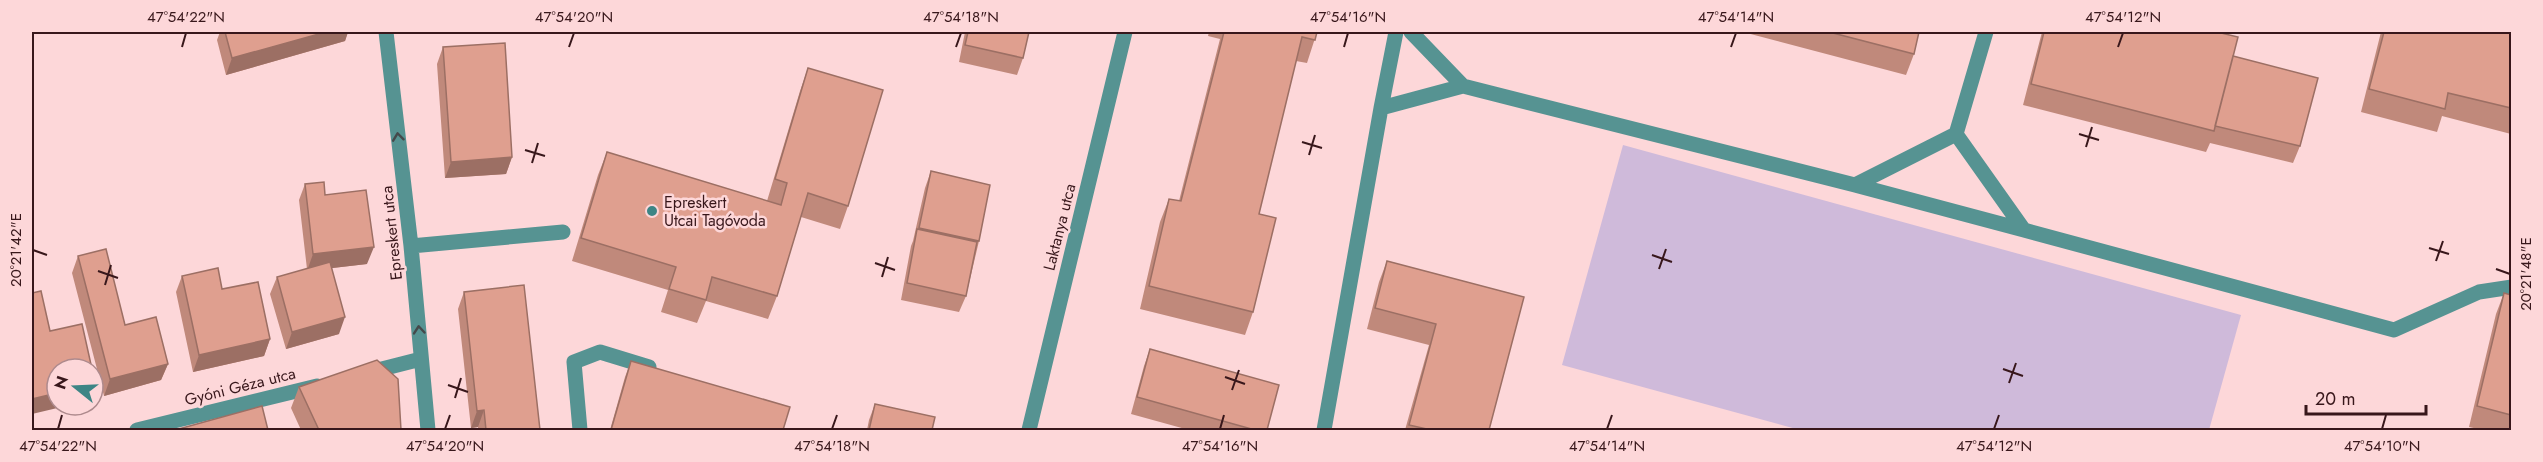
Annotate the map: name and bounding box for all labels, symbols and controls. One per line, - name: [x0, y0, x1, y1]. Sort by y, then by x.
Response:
- text: 47°54'22"N: [147, 6, 225, 28]
- text: 47°54'20"N: [535, 6, 613, 28]
- text: 47°54'18"N: [923, 6, 999, 28]
- text: 47°54'16"N: [1310, 6, 1386, 28]
- text: 47°54'14"N: [1698, 6, 1774, 28]
- text: 47°54'12"N: [2085, 6, 2161, 28]
- one-way arrow: [392, 132, 405, 141]
- street label: Laktanya utca: [1038, 181, 1081, 273]
- street label: Epreskert utca: [375, 185, 408, 281]
- place label: Epreskert Utcai Tagóvoda: [664, 191, 766, 232]
- marker: Epreskert Utcai Tagóvoda: [645, 204, 659, 218]
- text: 20°21'42"E: [5, 213, 27, 287]
- text: 20°21'48"E: [2515, 237, 2537, 311]
- one-way arrow: [413, 326, 426, 335]
- north arrow: [45, 357, 105, 417]
- street label: Gyóni Géza utca: [182, 362, 298, 411]
- text: N: [48, 373, 74, 392]
- scale bar: [2306, 378, 2426, 416]
- text: 20 m: [2315, 386, 2355, 412]
- text: 47°54'22"N: [19, 435, 97, 457]
- text: 47°54'20"N: [406, 435, 484, 457]
- text: 47°54'18"N: [794, 435, 870, 457]
- text: 47°54'16"N: [1182, 435, 1258, 457]
- text: 47°54'14"N: [1569, 435, 1645, 457]
- text: 47°54'12"N: [1956, 435, 2032, 457]
- text: 47°54'10"N: [2344, 435, 2420, 457]

